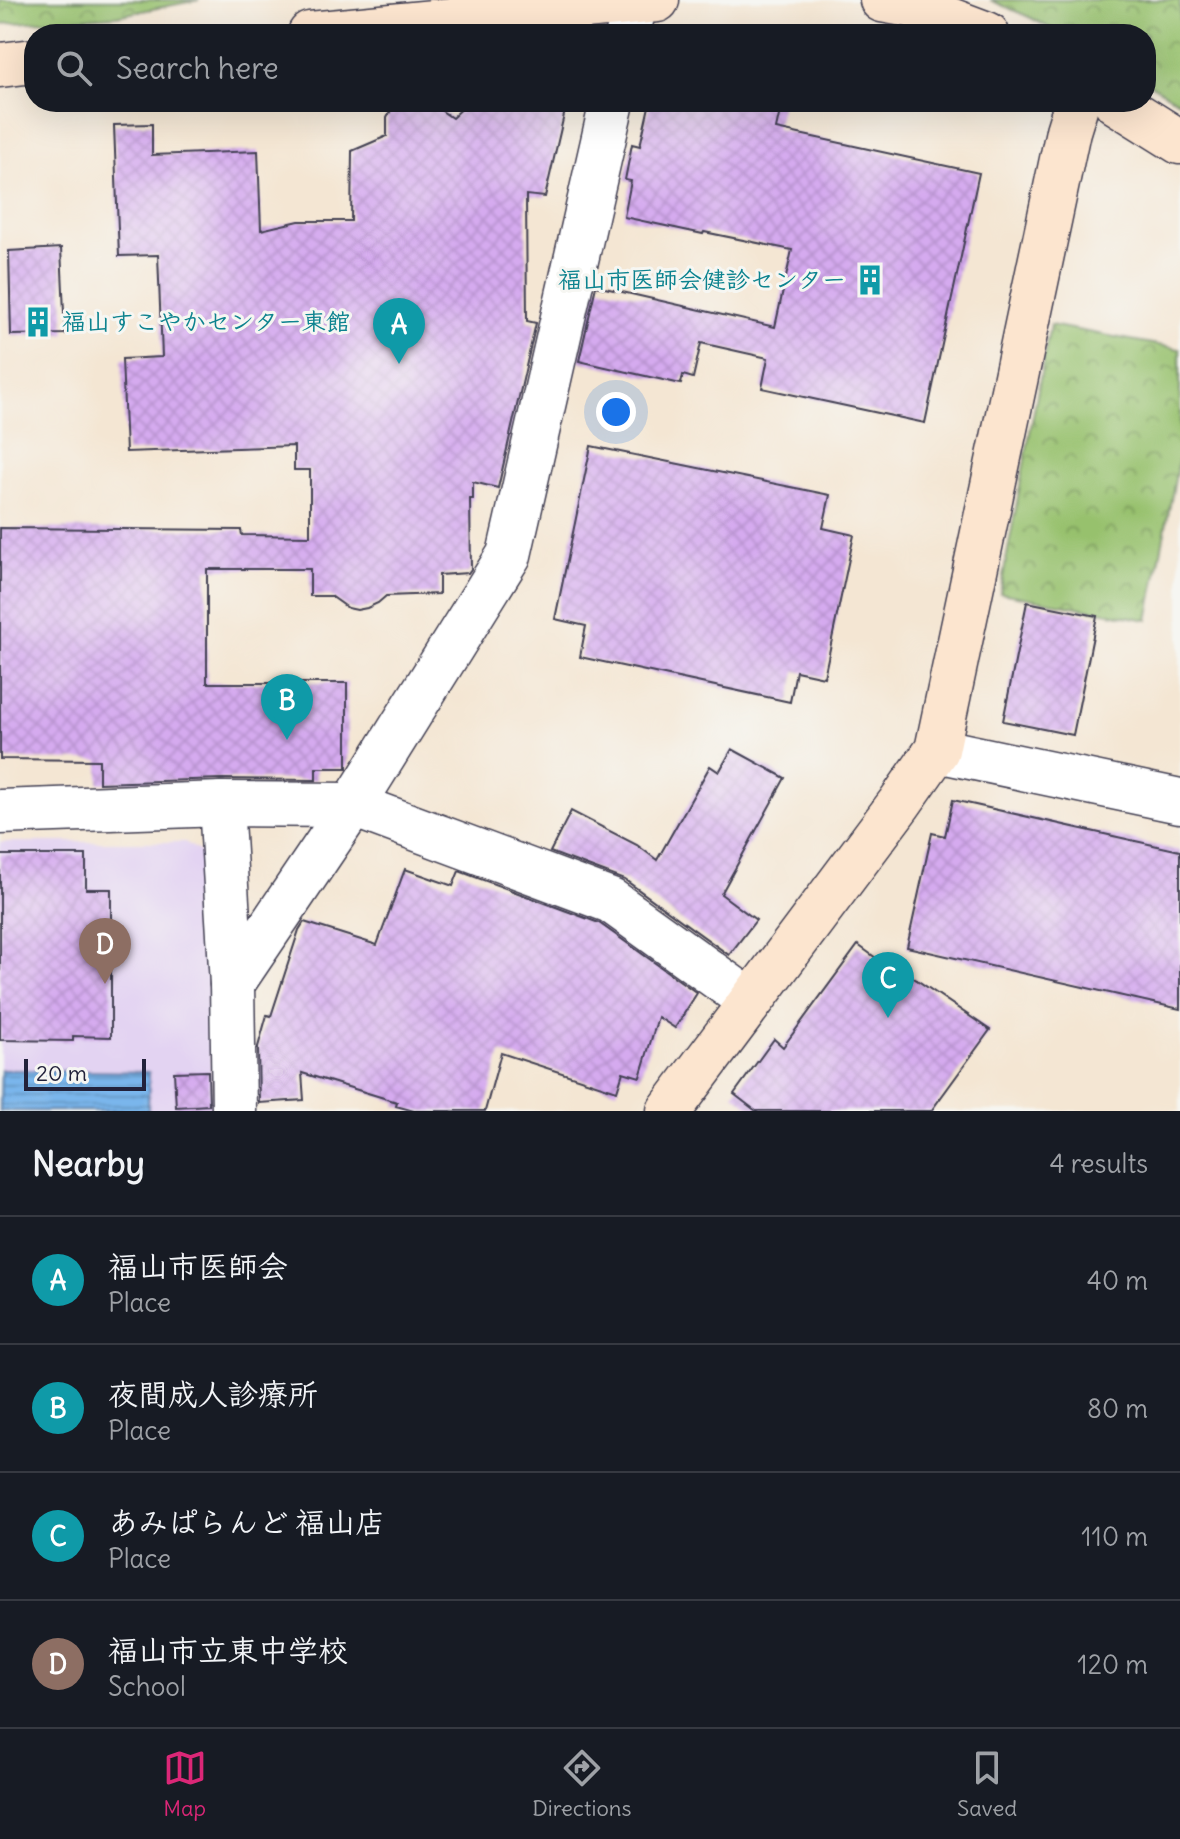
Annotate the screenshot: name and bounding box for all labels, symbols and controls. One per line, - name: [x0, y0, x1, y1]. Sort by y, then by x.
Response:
- search box: [24, 24, 1156, 112]
- icon: search: [52, 46, 96, 90]
- text: Search here: [116, 49, 279, 87]
- building icon: 福山市医師会健診センター: [853, 263, 887, 297]
- place label: 福山市医師会健診センター: [558, 264, 846, 294]
- pin: A: [373, 298, 425, 364]
- building icon: 福山すこやかセンター東館: [21, 305, 55, 339]
- place label: 福山すこやかセンター東館: [62, 306, 350, 336]
- your location: [596, 392, 636, 432]
- pin: B: [261, 674, 313, 740]
- pin: D: [79, 918, 131, 984]
- pin: C: [862, 952, 914, 1018]
- scale bar: [24, 1055, 146, 1091]
- text: 20 m: [36, 1059, 87, 1087]
- text: Nearby: [32, 1142, 145, 1185]
- text: 4 results: [1050, 1147, 1148, 1180]
- text: 福山市医師会: [108, 1247, 288, 1285]
- text: A: [50, 1264, 66, 1297]
- text: 40 m: [1087, 1264, 1148, 1297]
- text: Place: [108, 1286, 171, 1319]
- text: 夜間成人診療所: [108, 1375, 318, 1413]
- text: B: [49, 1392, 67, 1425]
- text: 80 m: [1087, 1392, 1148, 1425]
- text: Place: [108, 1414, 171, 1447]
- text: あみぱらんど 福山店: [108, 1503, 385, 1541]
- text: C: [49, 1520, 67, 1553]
- text: 110 m: [1081, 1520, 1148, 1553]
- text: Place: [108, 1542, 171, 1575]
- text: 福山市立東中学校: [108, 1631, 348, 1669]
- text: D: [49, 1648, 67, 1681]
- text: 120 m: [1077, 1648, 1148, 1681]
- text: School: [108, 1670, 186, 1703]
- tab: Map: [163, 1746, 207, 1822]
- tab: Directions: [532, 1746, 632, 1822]
- tab: Saved: [957, 1746, 1017, 1822]

